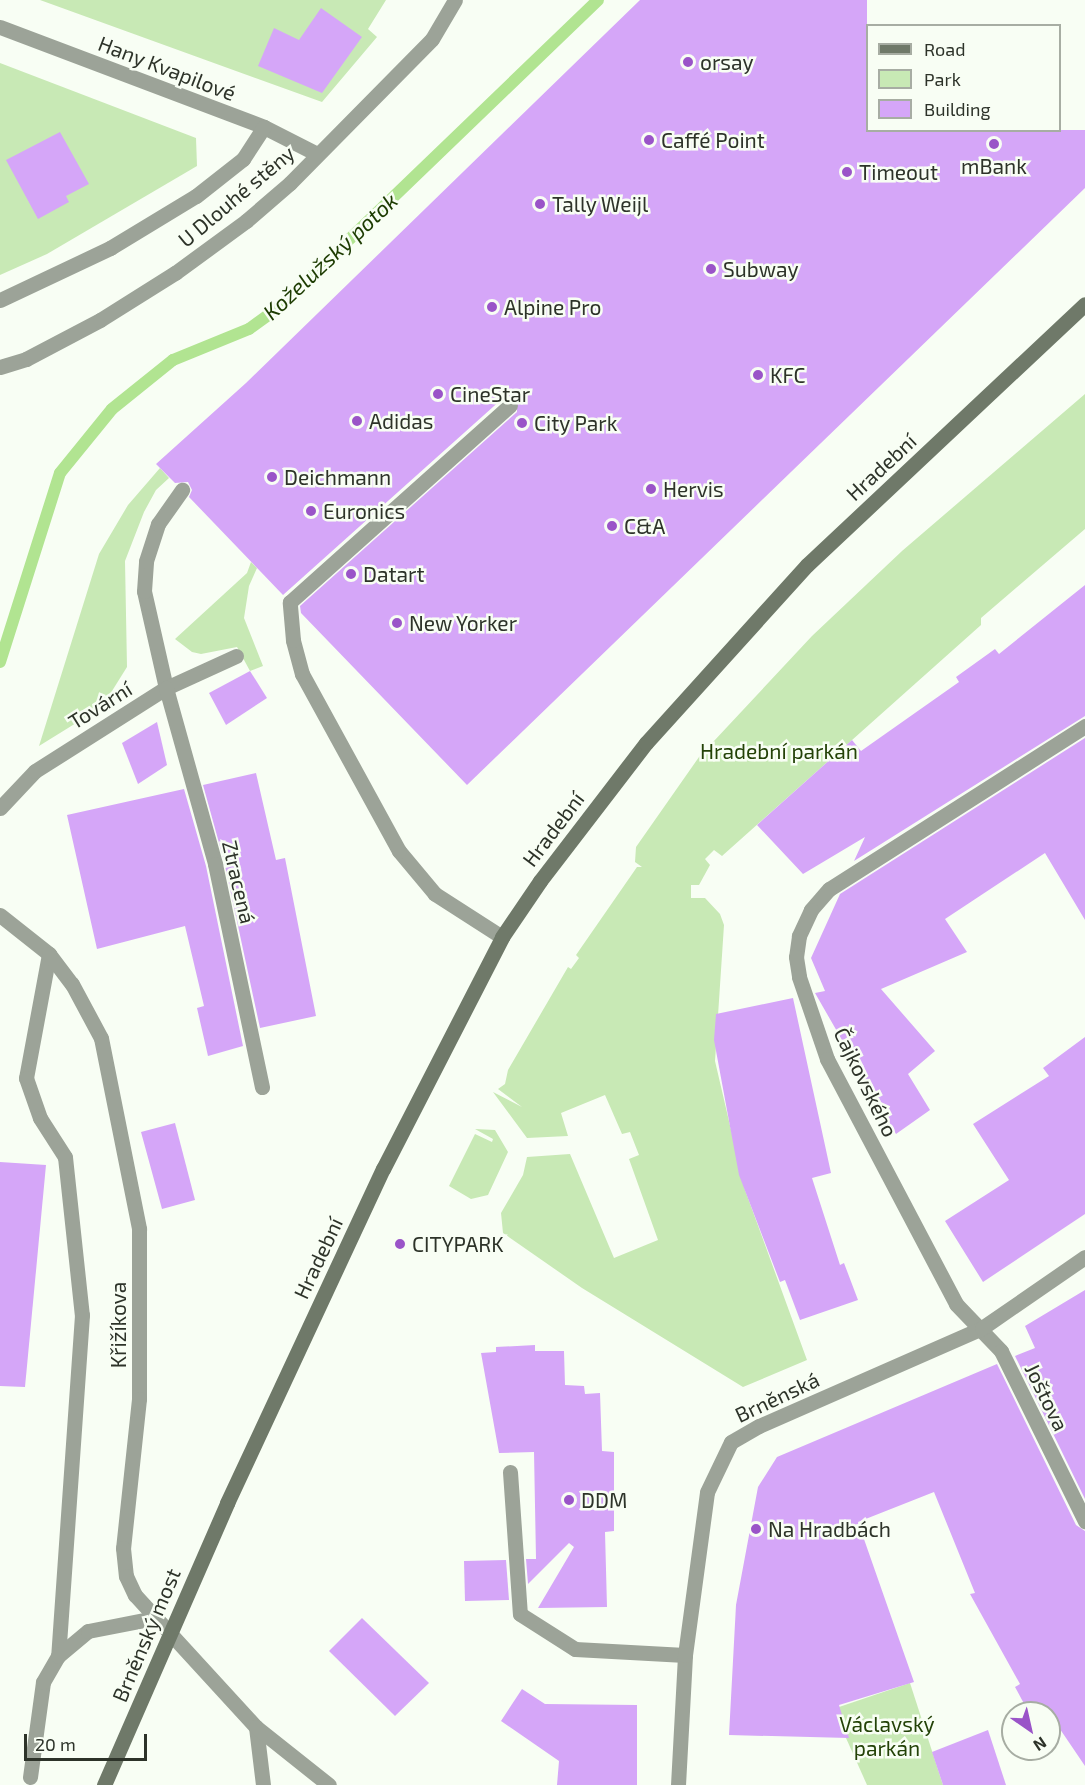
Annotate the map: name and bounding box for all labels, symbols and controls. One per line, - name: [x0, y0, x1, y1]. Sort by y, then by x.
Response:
- legend: [866, 24, 1061, 132]
- street label: Hany Kvapilové: [95, 30, 239, 106]
- text: Road: [924, 38, 965, 60]
- place label: orsay: [700, 49, 754, 75]
- marker: orsay: [681, 55, 695, 69]
- text: Park: [924, 68, 961, 90]
- text: Building: [924, 98, 991, 120]
- place label: Caffé Point: [661, 127, 765, 153]
- marker: Caffé Point: [642, 133, 656, 147]
- marker: mBank: [987, 137, 1001, 151]
- street label: U Dlouhé stěny: [173, 140, 299, 252]
- place label: mBank: [961, 153, 1027, 179]
- place label: Timeout: [859, 159, 938, 185]
- marker: Timeout: [840, 165, 854, 179]
- water label: Koželužský potok: [257, 187, 403, 325]
- place label: Tally Weijl: [552, 191, 649, 217]
- marker: Tally Weijl: [533, 197, 547, 211]
- place label: Subway: [723, 256, 799, 282]
- marker: Subway: [704, 262, 718, 276]
- place label: Alpine Pro: [504, 294, 601, 320]
- marker: Alpine Pro: [485, 300, 499, 314]
- place label: KFC: [770, 362, 806, 388]
- marker: KFC: [751, 368, 765, 382]
- place label: CineStar: [450, 381, 530, 407]
- marker: CineStar: [431, 387, 445, 401]
- place label: Adidas: [369, 408, 434, 434]
- place label: City Park: [534, 410, 618, 436]
- marker: Adidas: [350, 414, 364, 428]
- marker: City Park: [515, 416, 529, 430]
- street label: Hradební: [841, 428, 921, 506]
- place label: Deichmann: [284, 464, 391, 490]
- marker: Deichmann: [265, 470, 279, 484]
- place label: Hervis: [663, 476, 724, 502]
- marker: Hervis: [644, 482, 658, 496]
- place label: Euronics: [323, 498, 405, 524]
- marker: Euronics: [304, 504, 318, 518]
- place label: C&A: [624, 513, 665, 539]
- marker: C&A: [605, 519, 619, 533]
- place label: Datart: [363, 561, 424, 587]
- marker: Datart: [344, 567, 358, 581]
- place label: New Yorker: [409, 610, 518, 636]
- marker: New Yorker: [390, 616, 404, 630]
- street label: Tovární: [64, 676, 136, 734]
- park label: Hradební parkán: [700, 738, 858, 764]
- street label: Hradební: [517, 787, 589, 871]
- street label: Ztracená: [217, 838, 261, 926]
- street label: Čajkovského: [829, 1023, 903, 1141]
- street label: Hradební: [288, 1213, 348, 1303]
- place label: CITYPARK: [412, 1231, 504, 1257]
- marker: CITYPARK: [393, 1237, 407, 1251]
- street label: Křižíkova: [105, 1282, 131, 1368]
- street label: Joštova: [1020, 1359, 1074, 1435]
- street label: Brněnská: [731, 1367, 823, 1427]
- place label: DDM: [581, 1487, 627, 1513]
- marker: DDM: [562, 1493, 576, 1507]
- place label: Na Hradbách: [768, 1516, 891, 1542]
- marker: Na Hradbách: [749, 1522, 763, 1536]
- street label: Brněnský most: [106, 1564, 186, 1706]
- north arrow: [1001, 1701, 1061, 1761]
- park label: Václavský parkán: [839, 1711, 935, 1761]
- scale bar: [27, 1722, 150, 1760]
- text: 20 m: [35, 1733, 76, 1755]
- text: N: [1030, 1734, 1050, 1756]

